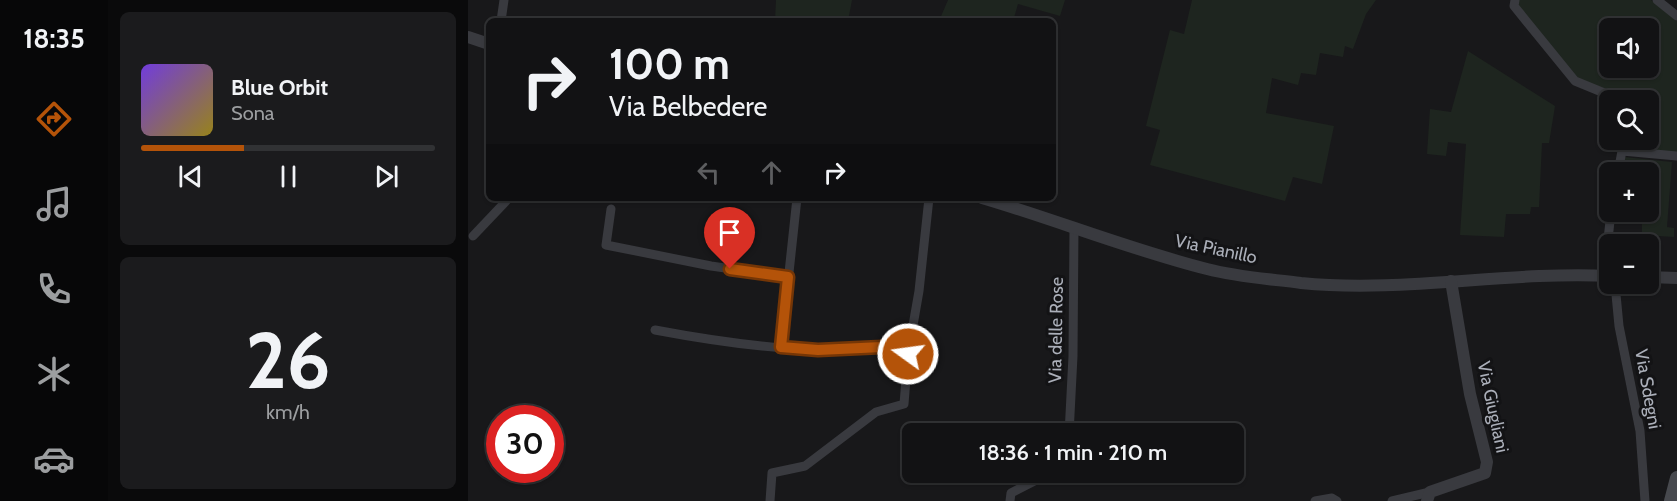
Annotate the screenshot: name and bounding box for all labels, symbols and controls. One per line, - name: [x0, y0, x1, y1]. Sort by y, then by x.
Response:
- map controls: [1599, 18, 1659, 294]
- button: sound: [1599, 18, 1659, 78]
- text: 18:35: [23, 22, 85, 55]
- text: 100 m: [609, 38, 730, 90]
- icon: right: [510, 42, 588, 120]
- text: Blue Orbit: [231, 74, 328, 101]
- text: Via Belbedere: [609, 90, 767, 123]
- button: search: [1599, 90, 1659, 150]
- icon: directions: [33, 98, 75, 140]
- text: Sona: [231, 101, 274, 125]
- icon: left: [692, 156, 725, 189]
- icon: ahead: [755, 156, 788, 189]
- icon: right: [818, 156, 851, 189]
- icon: previous: [174, 160, 207, 193]
- icon: pause: [272, 160, 305, 193]
- icon: next: [370, 160, 403, 193]
- button: +: [1599, 162, 1659, 222]
- icon: music: [33, 183, 75, 225]
- pin: [704, 207, 755, 269]
- icon: arrive: [713, 216, 746, 249]
- street label: Via Pianillo: [1173, 230, 1259, 268]
- button: −: [1599, 234, 1659, 294]
- icon: phone: [33, 268, 75, 310]
- street label: Via delle Rose: [1044, 277, 1068, 383]
- text: 26: [245, 313, 331, 408]
- position arrow: [876, 322, 940, 386]
- street label: Via Sdegni: [1630, 347, 1666, 431]
- icon: climate: [33, 353, 75, 395]
- street label: Via Giugliani: [1473, 359, 1513, 455]
- text: km/h: [266, 400, 310, 424]
- speed limit sign: 30: [486, 405, 564, 483]
- icon: car: [33, 438, 75, 480]
- text: 18:36 · 1 min · 210 m: [979, 439, 1167, 466]

